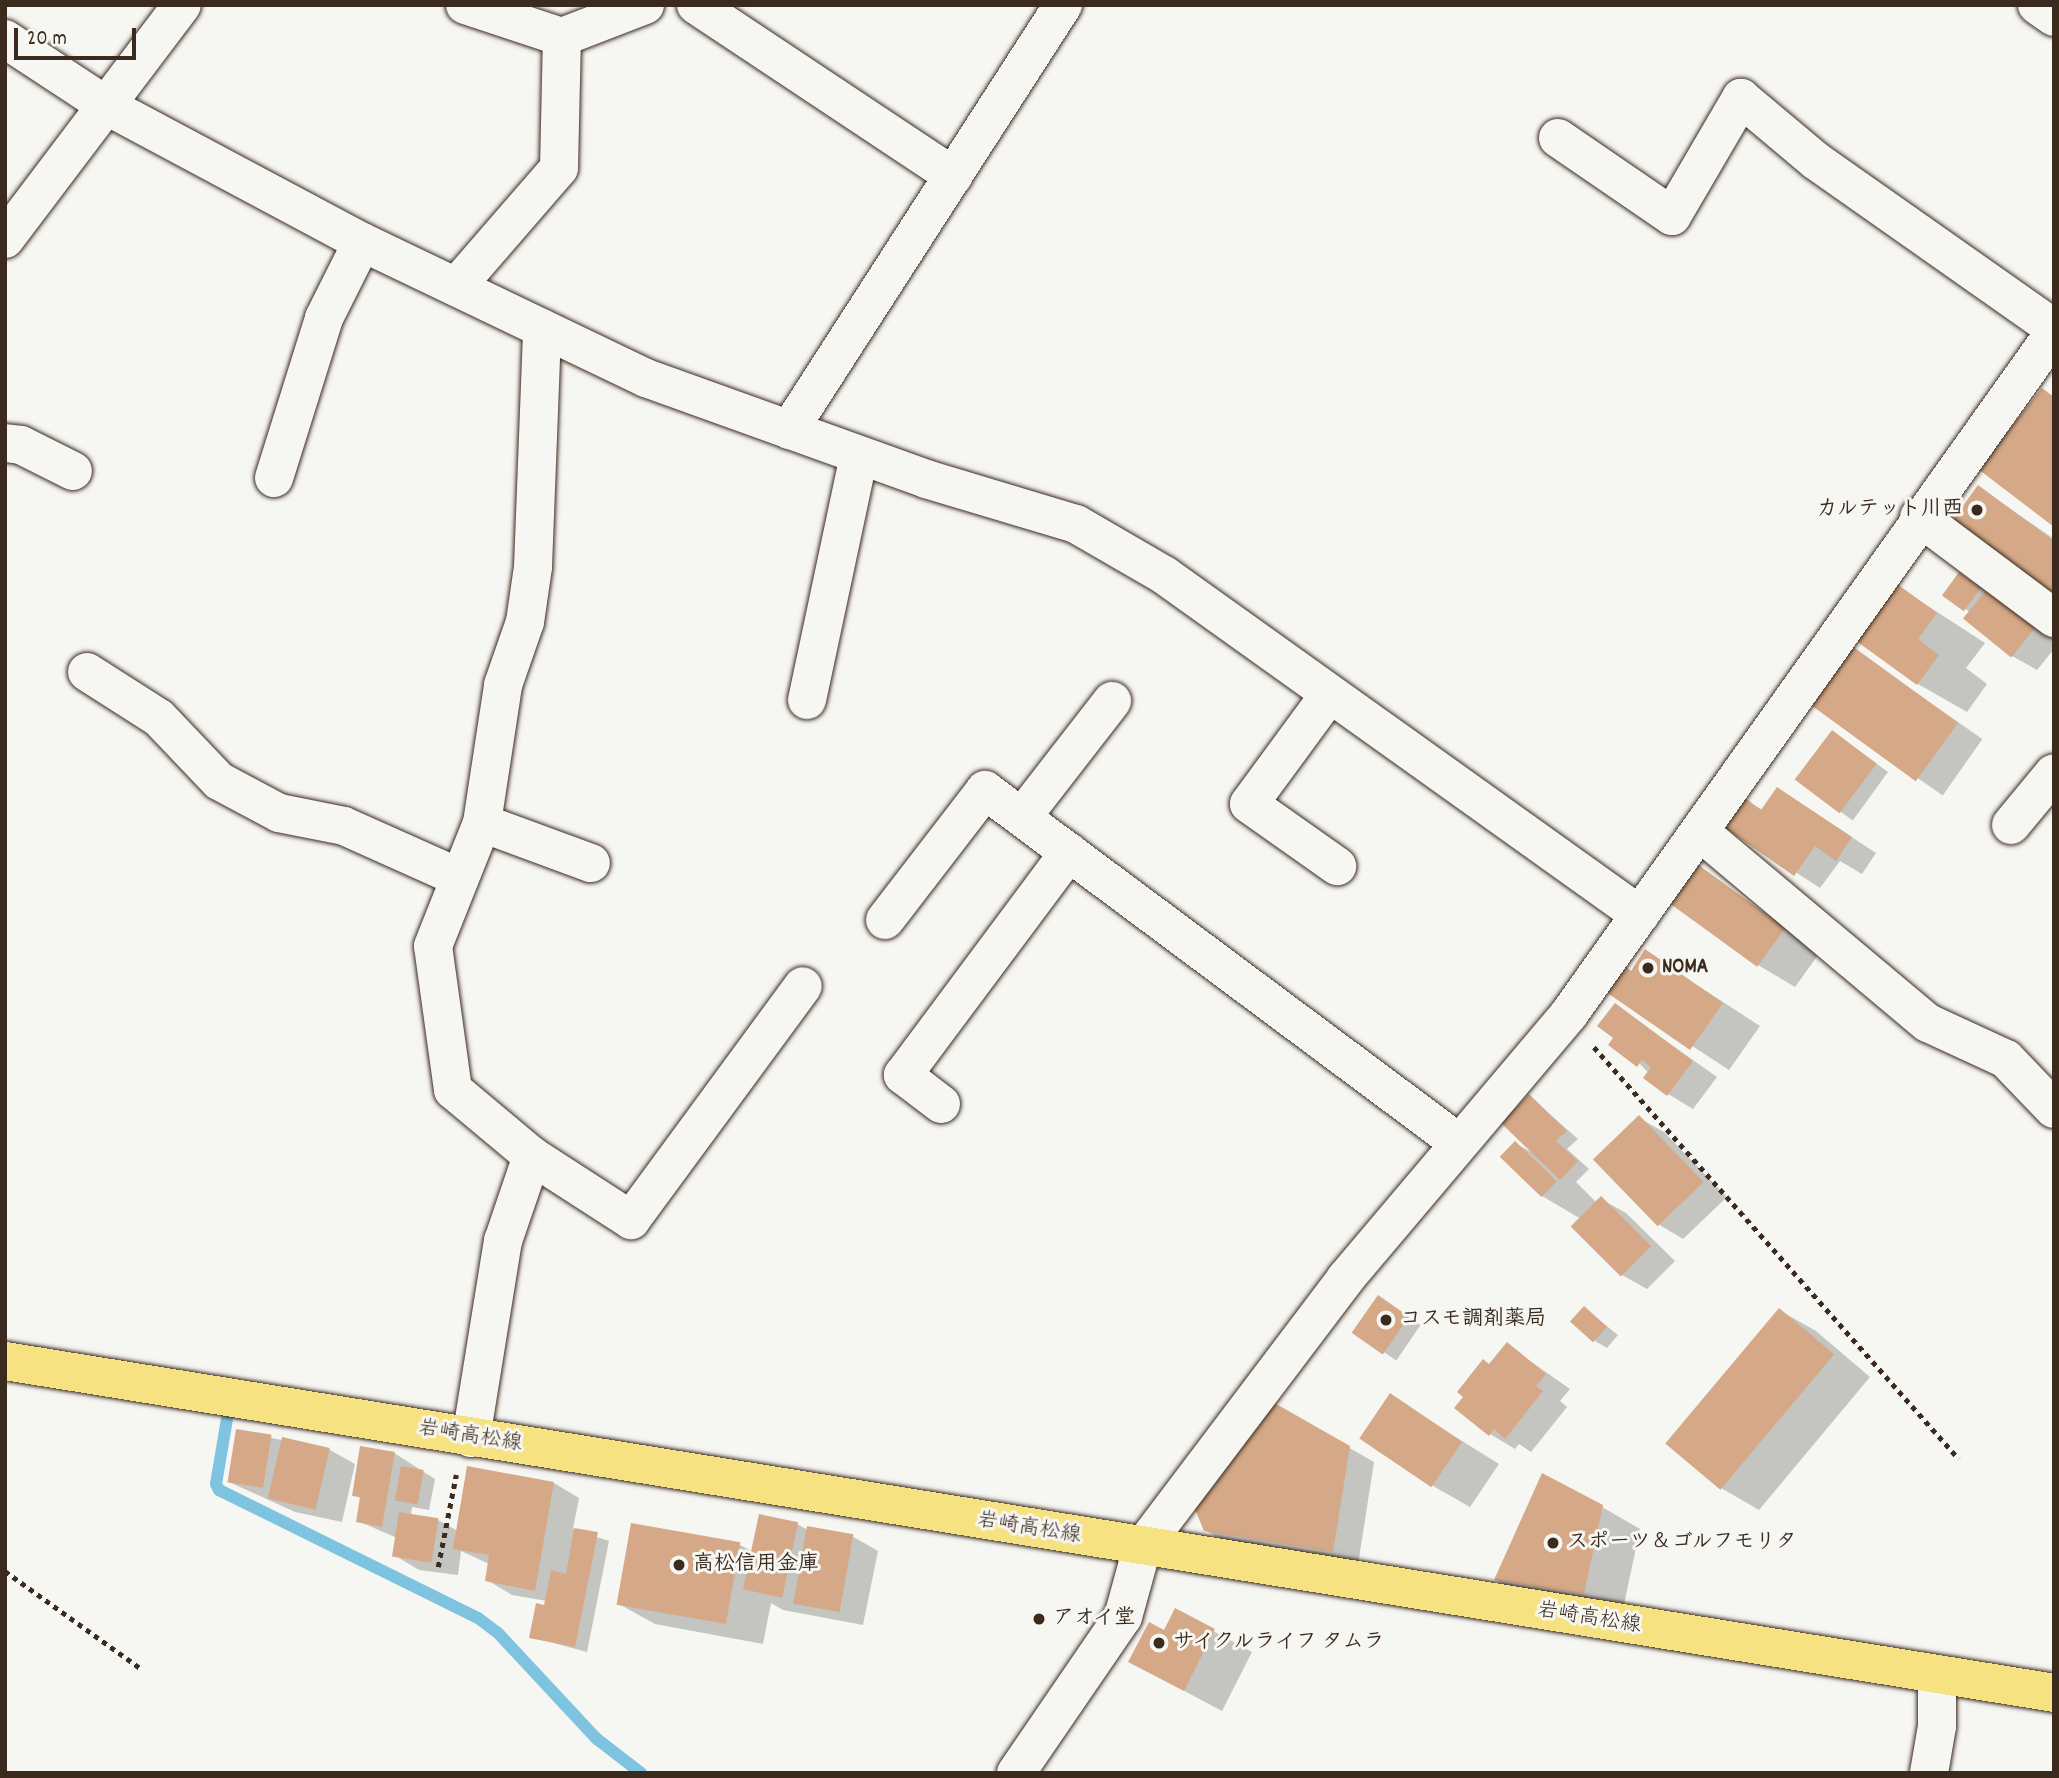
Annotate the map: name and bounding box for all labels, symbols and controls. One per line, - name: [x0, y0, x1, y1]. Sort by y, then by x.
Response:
- scale bar: [18, 14, 140, 58]
- text: 20 m: [27, 25, 67, 55]
- place label: カルテット川西: [1816, 497, 1963, 523]
- marker: カルテット川西: [1969, 502, 1985, 518]
- place label: NOMA: [1662, 955, 1708, 981]
- marker: NOMA: [1640, 960, 1656, 976]
- place label: コスモ調剤薬局: [1400, 1307, 1547, 1333]
- marker: コスモ調剤薬局: [1378, 1312, 1394, 1328]
- street label: 岩崎高松線: [416, 1416, 524, 1458]
- street label: 岩崎高松線: [975, 1508, 1083, 1550]
- place label: スポーツ＆ゴルフモリタ: [1567, 1530, 1798, 1556]
- marker: スポーツ＆ゴルフモリタ: [1545, 1535, 1561, 1551]
- place label: 高松信用金庫: [693, 1552, 819, 1578]
- marker: 高松信用金庫: [671, 1557, 687, 1573]
- street label: 岩崎高松線: [1535, 1598, 1643, 1640]
- place label: アオイ堂: [1053, 1606, 1137, 1632]
- marker: アオイ堂: [1031, 1611, 1047, 1627]
- place label: サイクルライフ タムラ: [1173, 1630, 1388, 1656]
- marker: サイクルライフ タムラ: [1151, 1635, 1167, 1651]

